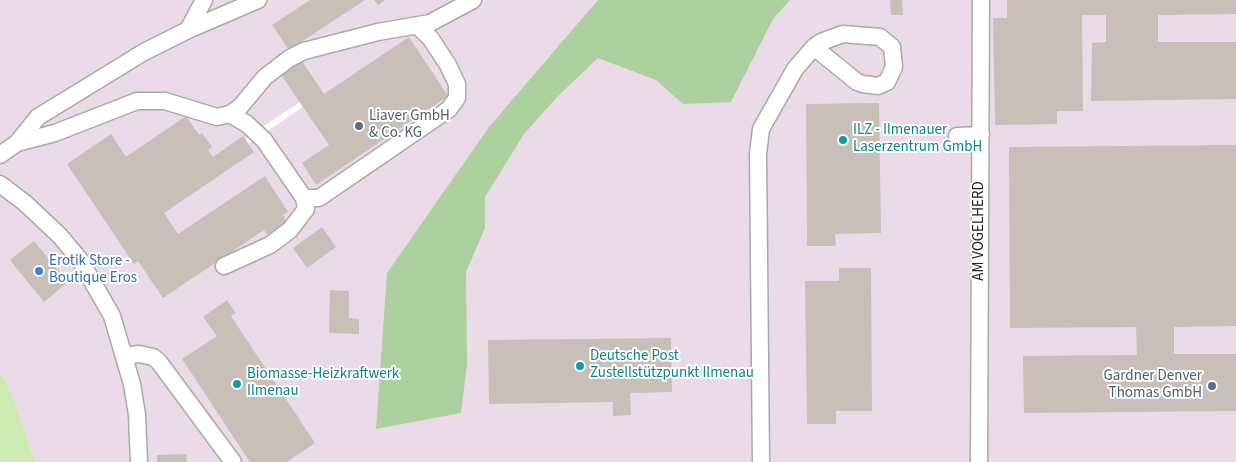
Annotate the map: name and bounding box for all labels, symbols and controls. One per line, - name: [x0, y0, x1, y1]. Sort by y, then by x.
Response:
- place label: Liaver GmbH & Co. KG: [369, 108, 450, 143]
- marker: Liaver GmbH & Co. KG: [353, 120, 365, 132]
- place label: ILZ - Ilmenauer Laserzentrum GmbH: [853, 122, 982, 157]
- marker: ILZ - Ilmenauer Laserzentrum GmbH: [837, 134, 849, 146]
- street label: AM VOGELHERD: [971, 181, 989, 281]
- place label: Erotik Store - Boutique Eros: [49, 253, 137, 288]
- marker: Erotik Store - Boutique Eros: [33, 265, 45, 277]
- place label: Deutsche Post Zustellstützpunkt Ilmenau: [590, 348, 754, 383]
- marker: Deutsche Post Zustellstützpunkt Ilmenau: [574, 360, 586, 372]
- place label: Biomasse-Heizkraftwerk Ilmenau: [247, 366, 399, 401]
- place label: Gardner Denver Thomas GmbH: [1103, 368, 1202, 403]
- marker: Biomasse-Heizkraftwerk Ilmenau: [231, 378, 243, 390]
- marker: Gardner Denver Thomas GmbH: [1206, 380, 1218, 392]

